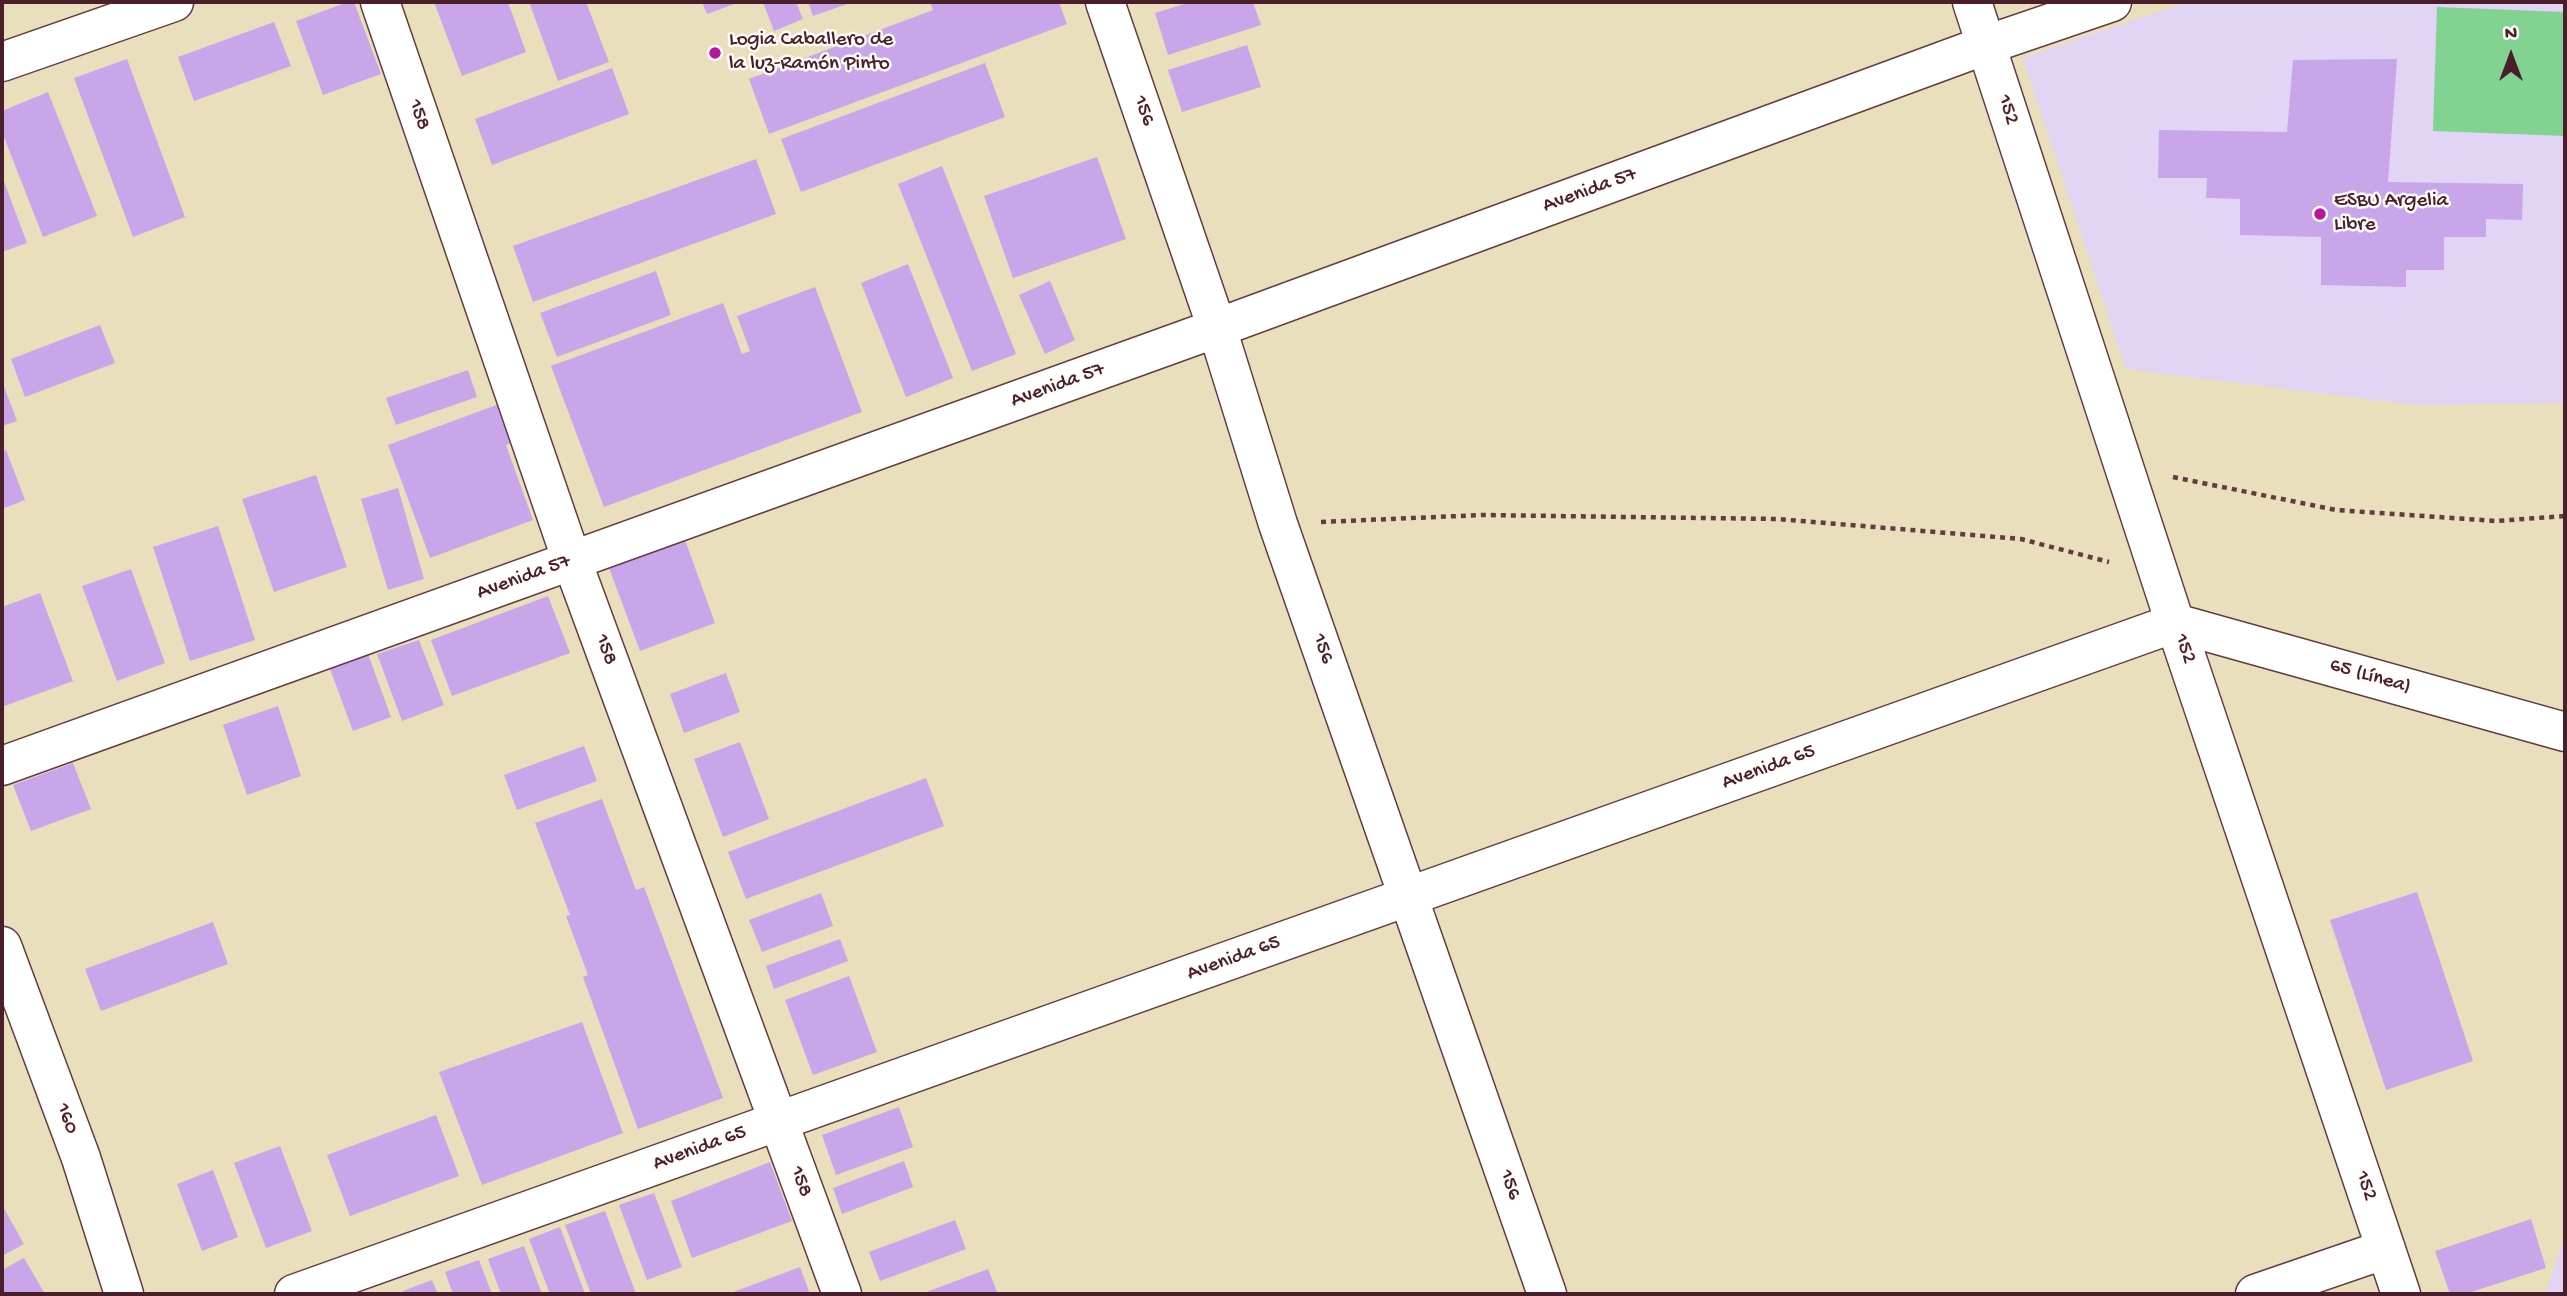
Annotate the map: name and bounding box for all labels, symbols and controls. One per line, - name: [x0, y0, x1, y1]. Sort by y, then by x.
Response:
- north arrow: [2476, 21, 2546, 91]
- text: N: [2505, 23, 2517, 46]
- place label: Logia Caballero de la luz-Ramón Pinto: [729, 28, 893, 78]
- marker: Logia Caballero de la luz-Ramón Pinto: [707, 45, 723, 61]
- street label: 152: [1990, 92, 2024, 128]
- street label: 156: [1126, 93, 1160, 129]
- street label: 158: [401, 96, 435, 134]
- street label: Avenida 57: [1540, 162, 1640, 220]
- place label: ESBU Argelia Libre: [2334, 189, 2448, 239]
- marker: ESBU Argelia Libre: [2312, 206, 2328, 222]
- street label: Avenida 57: [1008, 357, 1108, 415]
- street label: Avenida 57: [474, 549, 574, 607]
- street label: 158: [588, 631, 622, 669]
- street label: 156: [1305, 631, 1339, 667]
- street label: 152: [2167, 631, 2201, 667]
- street label: 65 (Línea): [2327, 653, 2413, 701]
- street label: Avenida 65: [1719, 739, 1819, 797]
- street label: Avenida 65: [1184, 930, 1284, 988]
- street label: 160: [49, 1100, 83, 1138]
- street label: Avenida 65: [650, 1120, 750, 1178]
- street label: 158: [783, 1163, 817, 1201]
- street label: 156: [1492, 1167, 1526, 1203]
- street label: 152: [2348, 1168, 2382, 1204]

